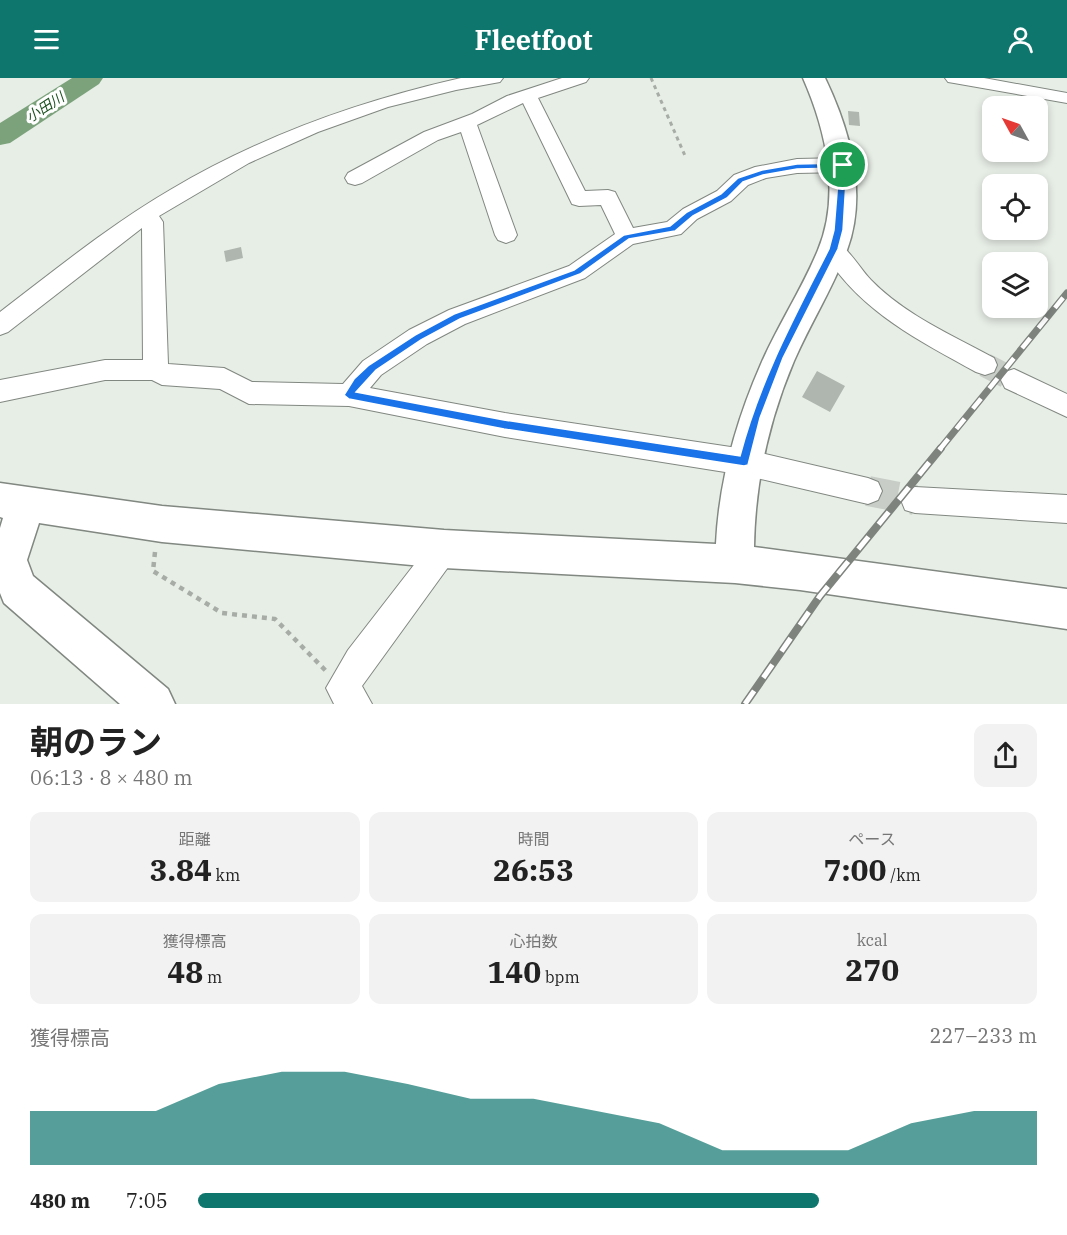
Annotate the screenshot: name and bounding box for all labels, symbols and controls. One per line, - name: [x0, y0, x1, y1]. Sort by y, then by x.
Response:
- text: Fleetfoot: [474, 22, 593, 57]
- icon: menu: [30, 23, 63, 56]
- icon: person: [1004, 23, 1037, 56]
- water label: 小田川: [22, 87, 69, 126]
- north arrow: [982, 96, 1048, 162]
- map controls: [982, 96, 1048, 318]
- pin: [817, 139, 868, 190]
- icon: arrive: [826, 148, 859, 181]
- button: locate: [982, 174, 1048, 240]
- button: layers: [982, 252, 1048, 318]
- text: 朝のラン: [30, 720, 162, 763]
- button: share: [974, 724, 1037, 787]
- text: 06:13 · 8 × 480 m: [30, 764, 193, 791]
- text: 距離: [179, 829, 211, 849]
- text: 時間: [517, 829, 550, 849]
- text: ペース: [849, 829, 896, 849]
- text: 3.84: [149, 850, 212, 889]
- text: 26:53: [493, 850, 574, 889]
- text: 7:00: [824, 850, 887, 889]
- text: km: [212, 865, 240, 885]
- text: /km: [887, 865, 921, 885]
- text: kcal: [857, 930, 888, 950]
- text: 獲得標高: [163, 931, 227, 951]
- text: 心拍数: [509, 931, 558, 951]
- text: 270: [845, 950, 899, 989]
- text: 48: [167, 952, 203, 991]
- text: 140: [487, 952, 541, 991]
- text: m: [203, 967, 222, 987]
- text: bpm: [541, 967, 580, 987]
- text: 227–233 m: [930, 1022, 1037, 1049]
- text: 獲得標高: [30, 1024, 110, 1051]
- text: 480 m: [30, 1187, 90, 1214]
- text: 7:05: [126, 1187, 168, 1214]

